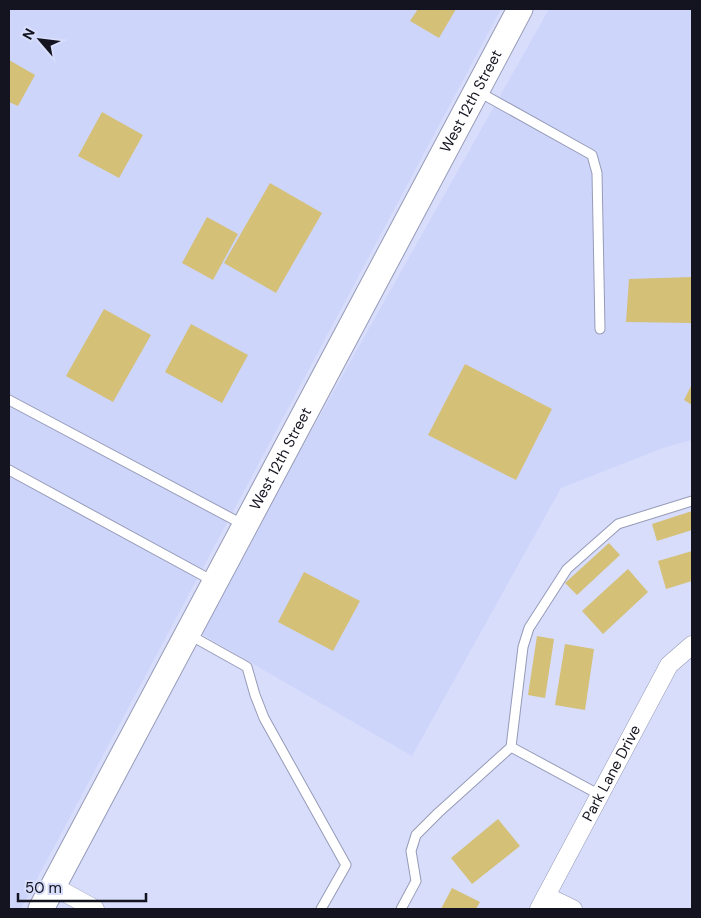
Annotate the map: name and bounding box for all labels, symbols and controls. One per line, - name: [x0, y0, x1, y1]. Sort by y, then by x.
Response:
- north arrow: [15, 15, 65, 65]
- text: N: [18, 25, 39, 43]
- street label: West 12th Street: [435, 46, 507, 156]
- street label: West 12th Street: [245, 404, 316, 514]
- street label: Park Lane Drive: [578, 721, 645, 825]
- scale bar: [18, 870, 145, 902]
- text: 50 m: [25, 878, 62, 898]

